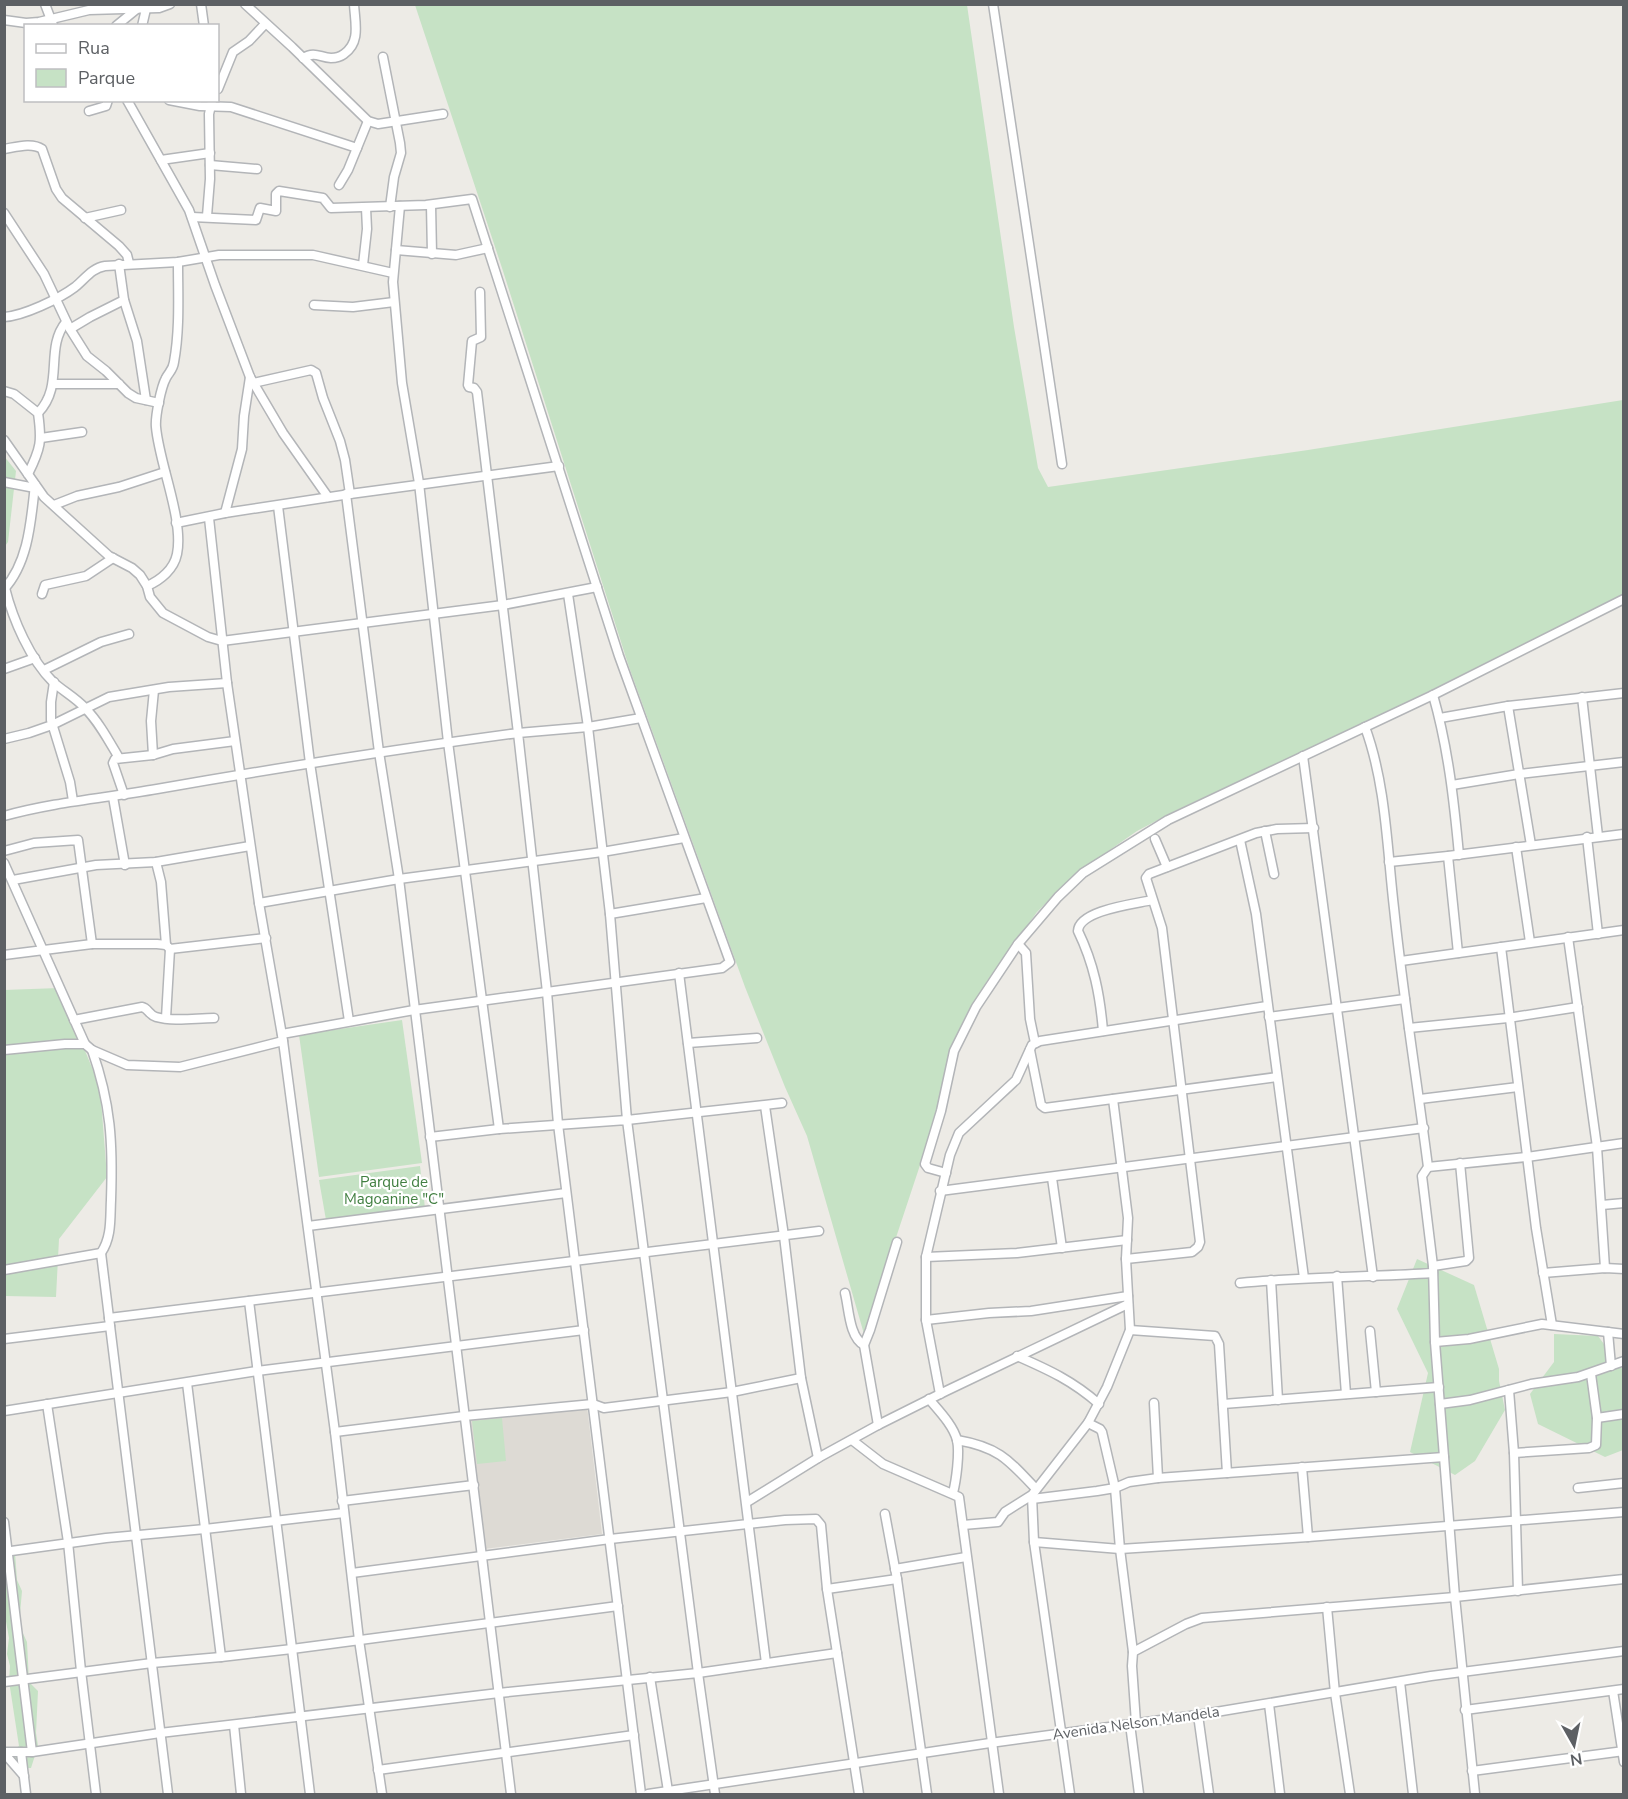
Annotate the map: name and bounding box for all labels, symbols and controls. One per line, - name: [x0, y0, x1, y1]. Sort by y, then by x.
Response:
- legend: [24, 24, 219, 102]
- text: Rua: [78, 36, 110, 60]
- text: Parque: [78, 66, 135, 90]
- park label: Parque de Magoanine "C": [344, 1172, 444, 1209]
- street label: Avenida Nelson Mandela: [1051, 1701, 1221, 1745]
- north arrow: [1544, 1715, 1604, 1775]
- text: N: [1569, 1747, 1584, 1771]

